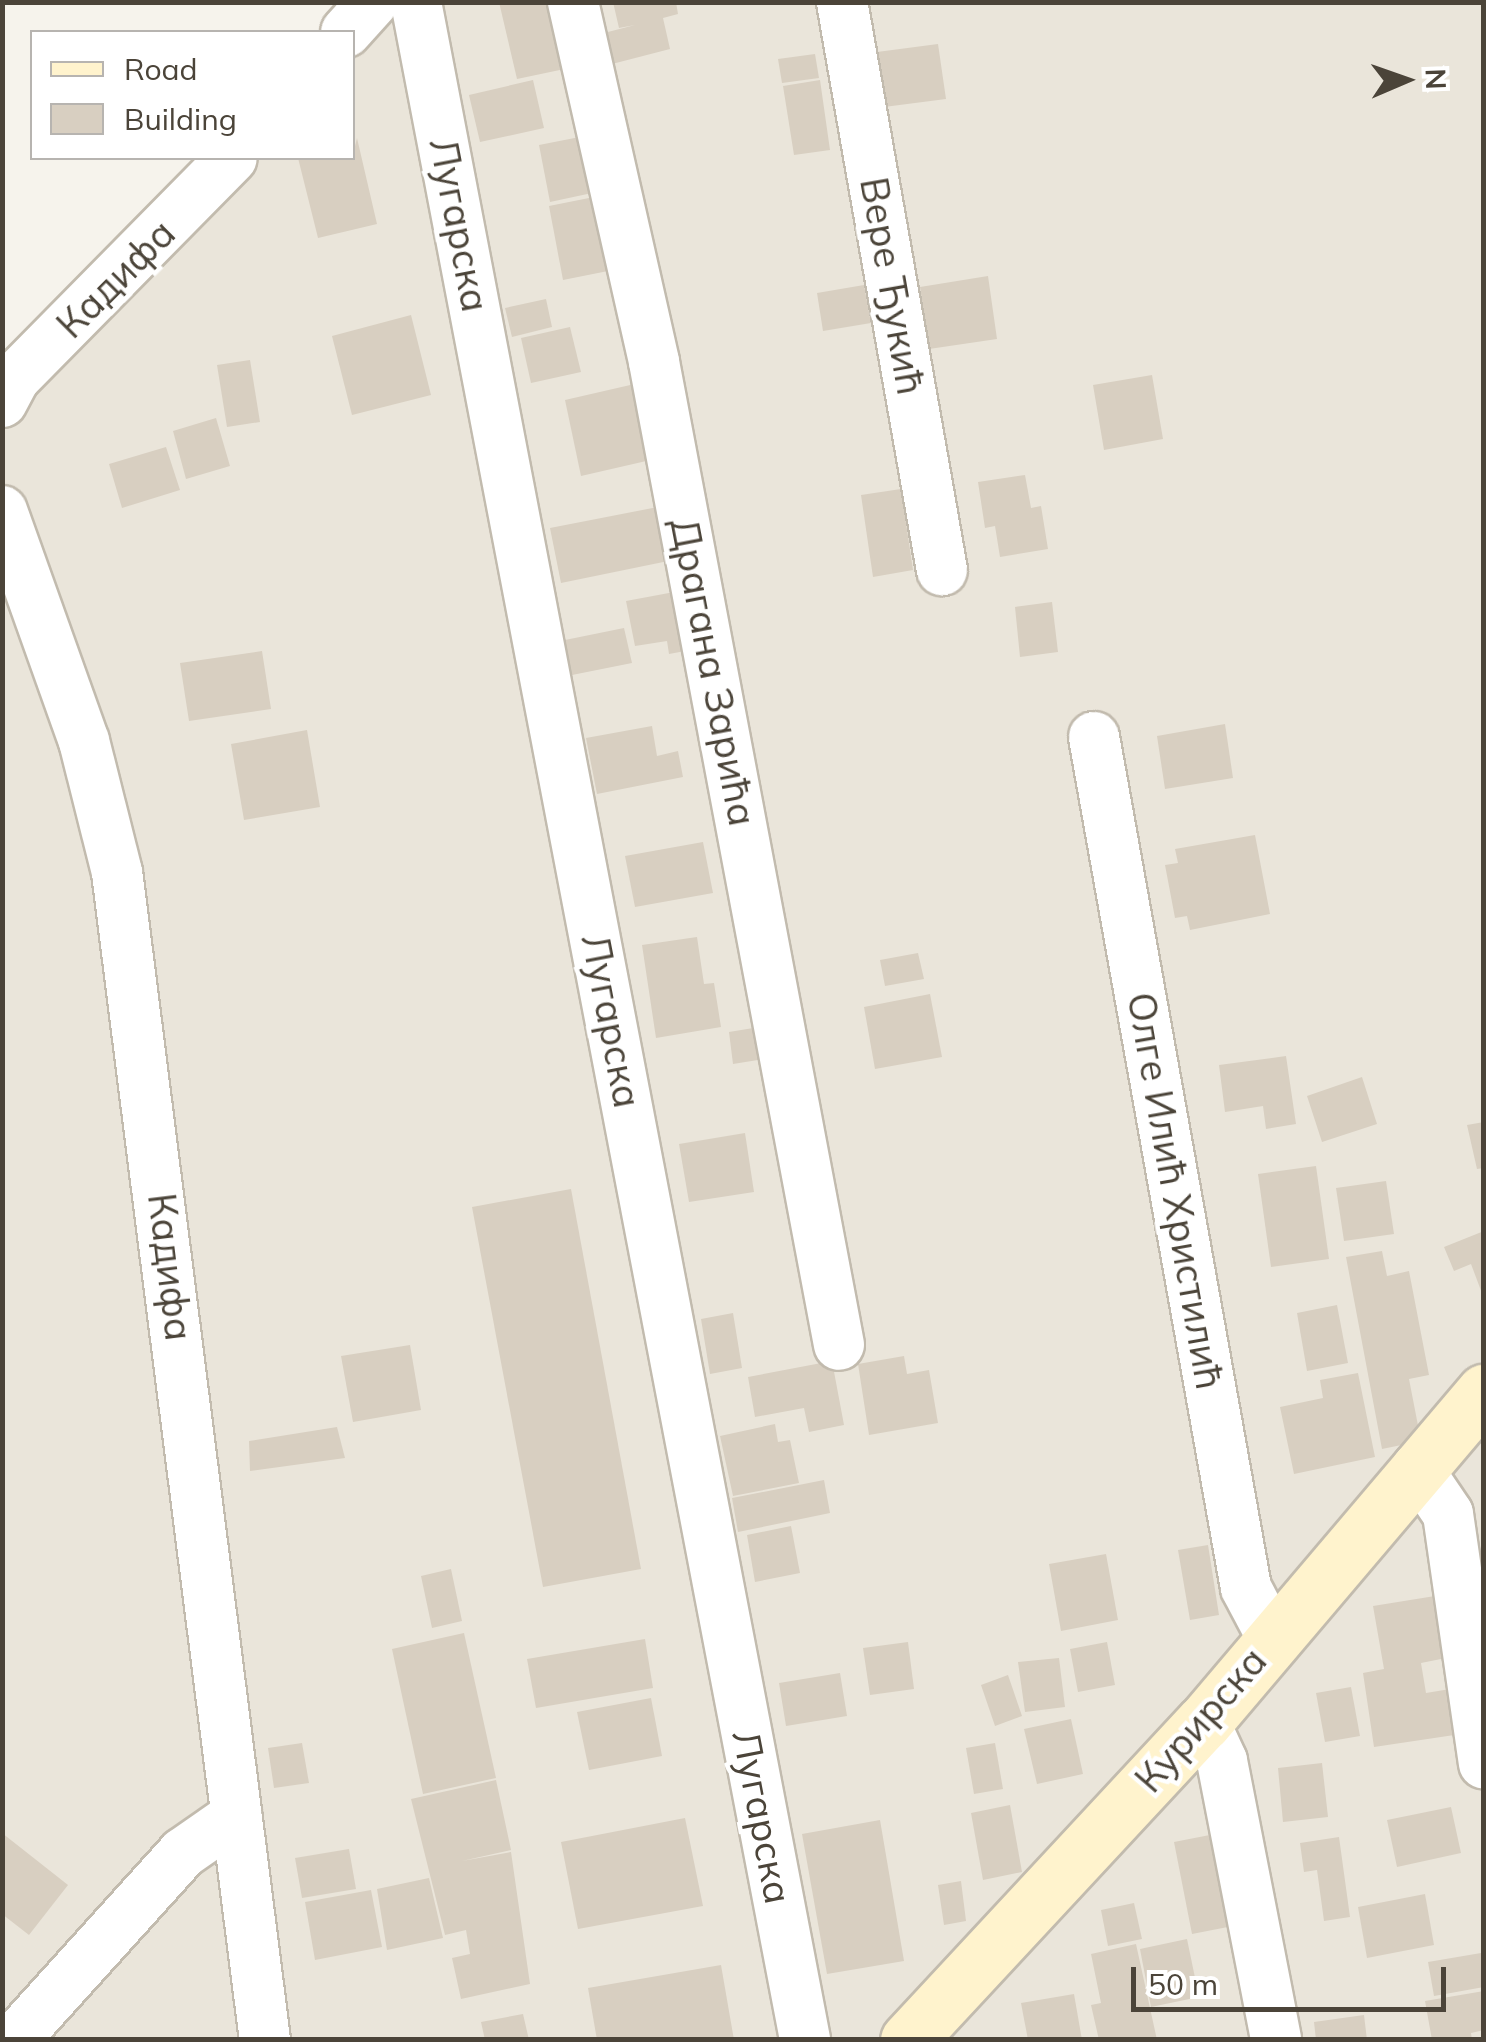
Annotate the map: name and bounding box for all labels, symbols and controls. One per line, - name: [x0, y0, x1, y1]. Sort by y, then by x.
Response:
- legend: [30, 30, 355, 160]
- north arrow: [1356, 30, 1456, 130]
- text: Road: [124, 50, 198, 88]
- text: N: [1419, 68, 1454, 90]
- text: Building: [124, 100, 237, 138]
- street label: Лугарска: [420, 134, 498, 316]
- street label: Вере Ђукић: [850, 174, 934, 398]
- street label: Кадифа: [48, 211, 184, 347]
- street label: Драгана Зарића: [661, 514, 765, 830]
- street label: Лугарска: [572, 930, 650, 1112]
- street label: Олге Илић Христилић: [1118, 989, 1232, 1393]
- street label: Кадифа: [138, 1191, 202, 1343]
- street label: Курирска: [1126, 1638, 1276, 1802]
- street label: Лугарска: [723, 1726, 801, 1908]
- scale bar: [1136, 1947, 1451, 2009]
- text: 50 m: [1148, 1965, 1218, 2003]

